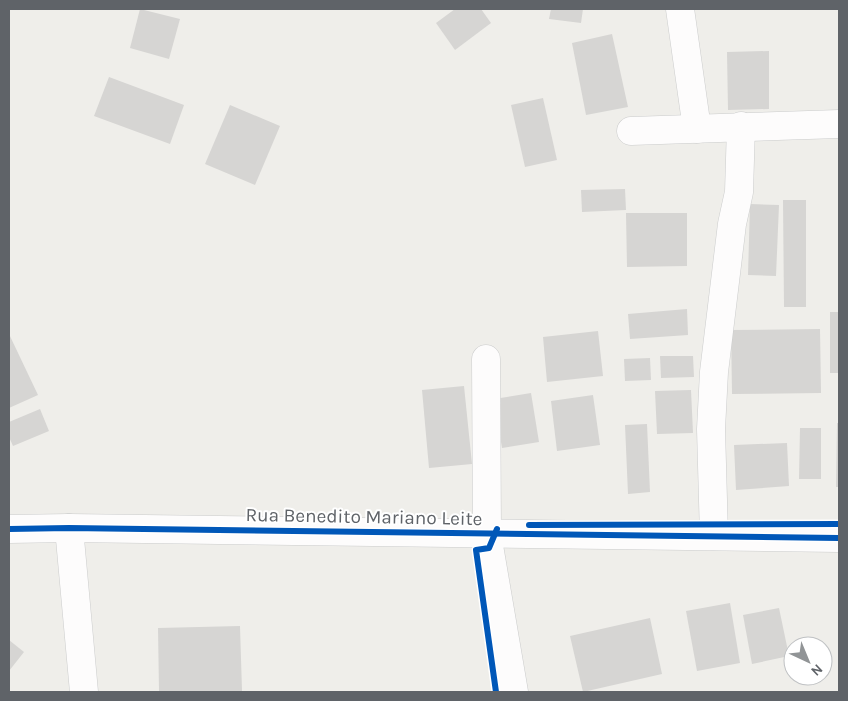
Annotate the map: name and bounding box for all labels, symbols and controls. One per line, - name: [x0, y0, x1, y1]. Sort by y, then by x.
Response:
- street label: Rua Benedito Mariano Leite: [245, 504, 483, 530]
- north arrow: [783, 636, 833, 686]
- text: N: [807, 660, 826, 680]

